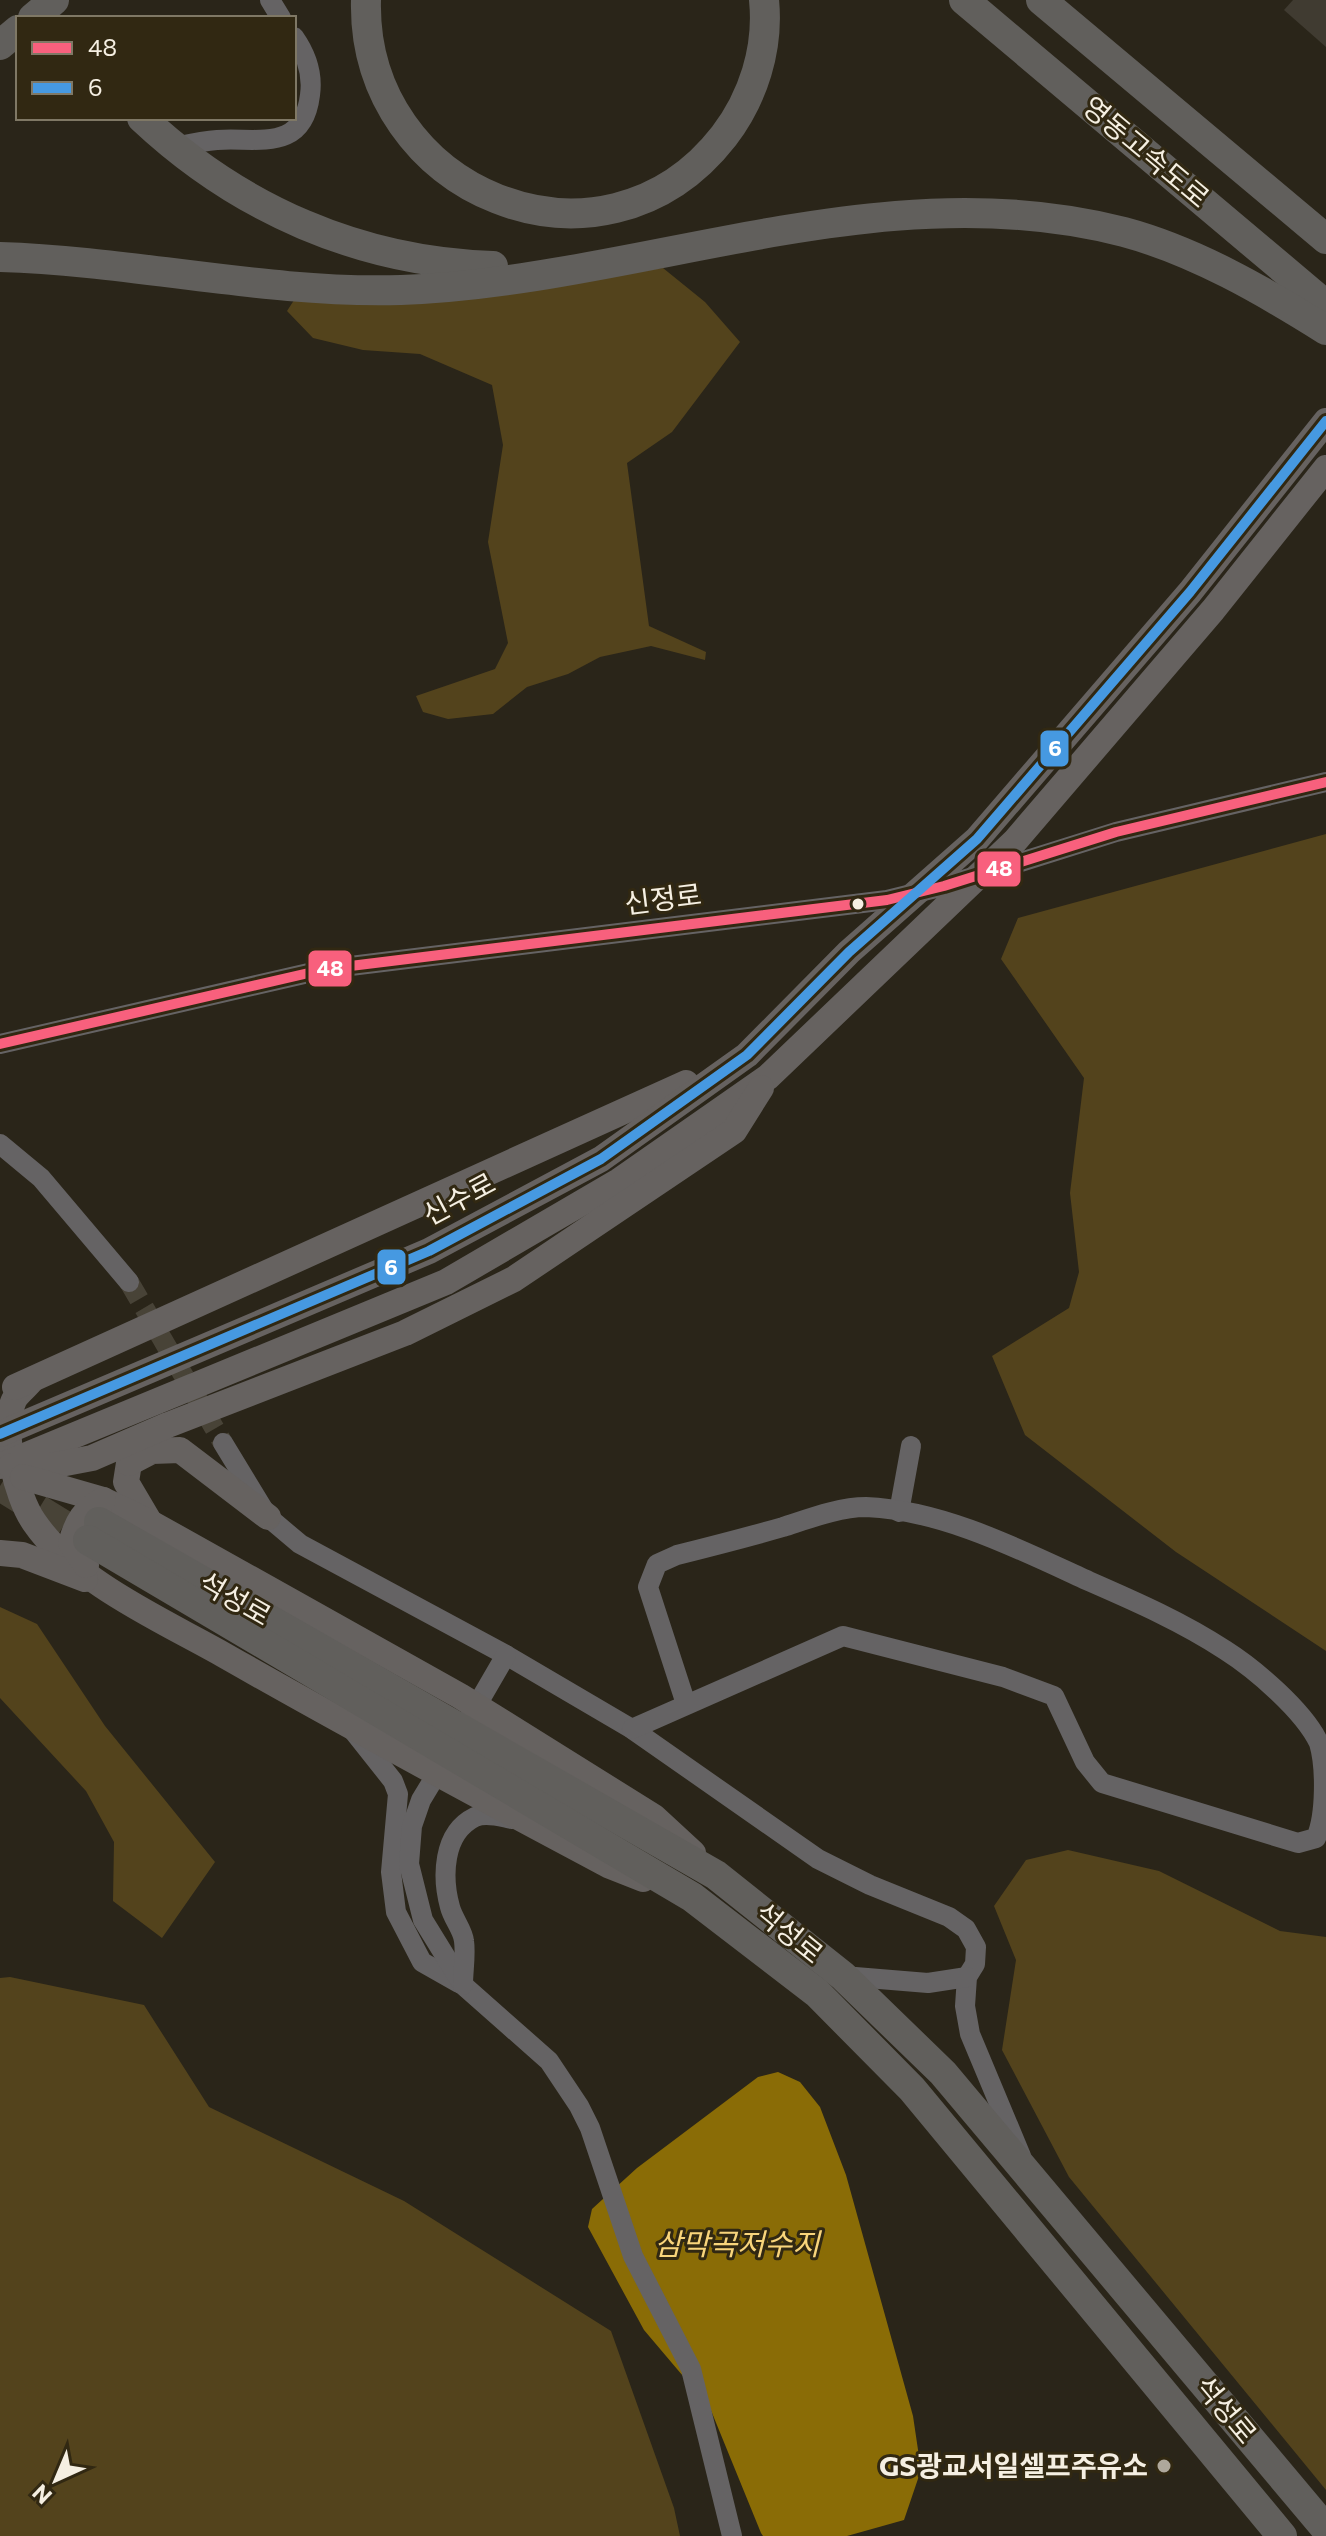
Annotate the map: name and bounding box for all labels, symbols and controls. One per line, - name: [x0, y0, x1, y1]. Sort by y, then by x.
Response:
- legend: [16, 16, 296, 120]
- text: 48: [88, 32, 117, 61]
- text: 6: [88, 72, 103, 101]
- street label: 영동고속도로: [1077, 89, 1217, 214]
- line badge: 6: [1039, 729, 1070, 768]
- text: 6: [1048, 734, 1062, 761]
- line badge: 48: [976, 850, 1022, 888]
- text: 48: [985, 854, 1013, 881]
- street label: 신정로: [622, 876, 703, 920]
- unlabelled marker: [850, 896, 866, 912]
- line badge: 48: [307, 949, 353, 988]
- text: 48: [316, 954, 344, 981]
- street label: 신수로: [416, 1165, 501, 1231]
- line badge: 6: [376, 1248, 407, 1286]
- text: 6: [384, 1253, 398, 1280]
- street label: 석성로: [194, 1564, 277, 1632]
- street label: 석성로: [749, 1895, 830, 1970]
- water label: 삼막곡저수지: [654, 2224, 822, 2261]
- street label: 석성로: [1189, 2369, 1265, 2450]
- north arrow: [16, 2440, 96, 2520]
- place label: GS광교서일셀프주유소: [879, 2448, 1148, 2482]
- marker: GS광교서일셀프주유소: [1155, 2457, 1173, 2475]
- text: N: [26, 2479, 57, 2510]

